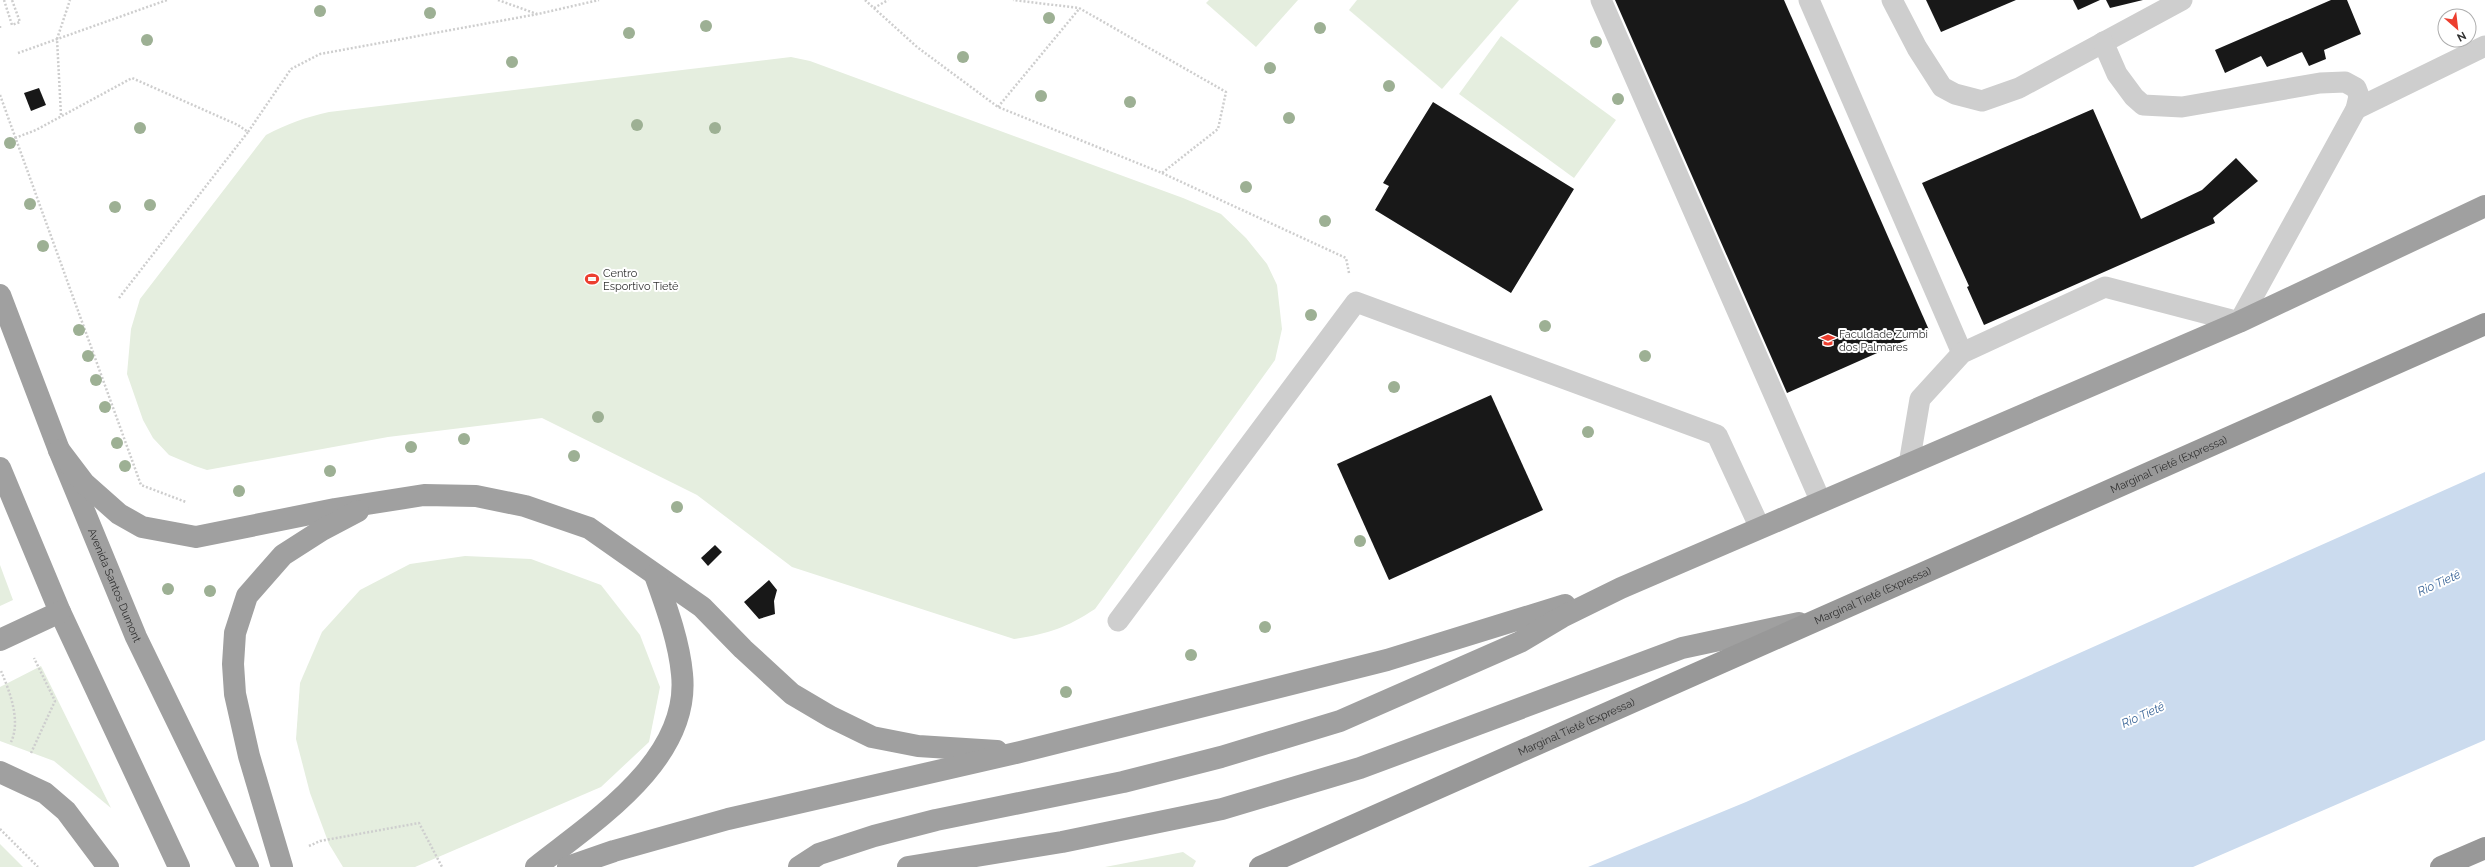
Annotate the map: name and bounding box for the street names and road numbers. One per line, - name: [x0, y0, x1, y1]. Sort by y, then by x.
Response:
- street label: Marginal Tietê (Expressa): [2108, 433, 2229, 496]
- street label: Avenida Santos Dumont: [85, 526, 144, 645]
- street label: Marginal Tietê (Expressa): [1812, 564, 1933, 627]
- street label: Marginal Tietê (Expressa): [1516, 695, 1637, 758]

